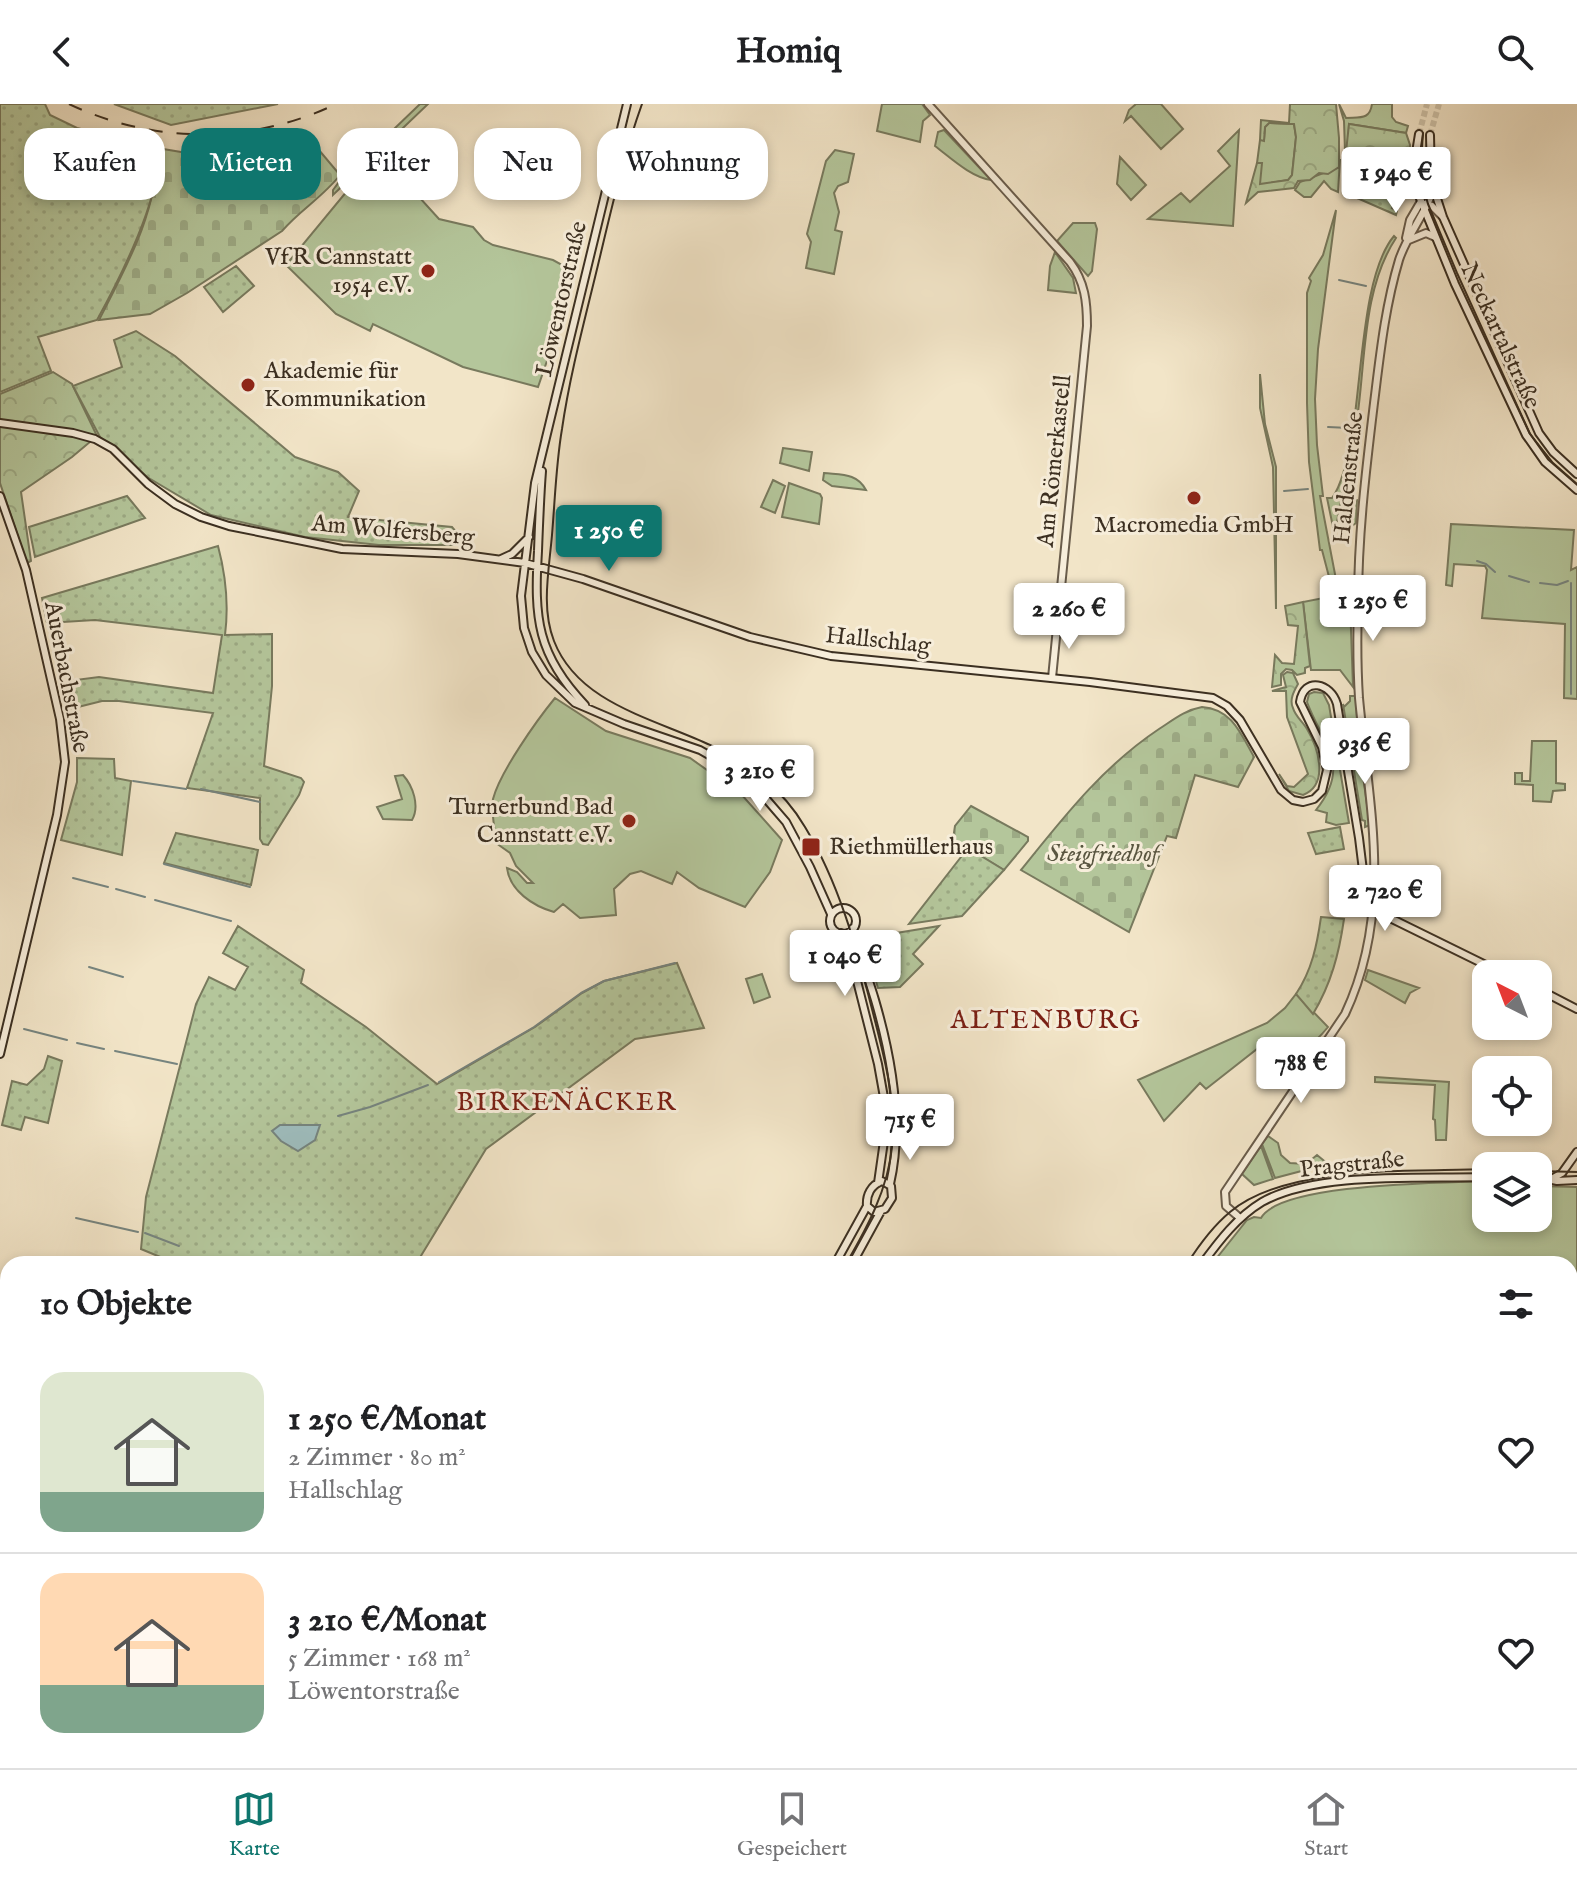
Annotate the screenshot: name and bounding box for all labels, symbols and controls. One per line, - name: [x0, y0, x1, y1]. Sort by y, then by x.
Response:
- text: Homiq: [736, 29, 841, 75]
- icon: back: [40, 30, 84, 74]
- icon: search: [1493, 30, 1537, 74]
- chip: Kaufen: [24, 128, 165, 200]
- chip: Mieten: [181, 128, 321, 200]
- chip: Filter: [337, 128, 458, 200]
- chip: Neu: [474, 128, 581, 200]
- chip: Wohnung: [597, 128, 768, 200]
- pin: 1 940 €: [1322, 147, 1470, 215]
- text: 1 940 €: [1360, 156, 1432, 189]
- street label: Löwentorstraße: [529, 218, 595, 380]
- place label: VfR Cannstatt 1954 e.V.: [264, 242, 412, 301]
- street label: Neckartalstraße: [1453, 258, 1547, 414]
- marker: VfR Cannstatt 1954 e.V.: [419, 262, 437, 280]
- place label: Akademie für Kommunikation: [263, 356, 426, 415]
- street label: Am Römerkastell: [1030, 373, 1080, 550]
- marker: Akademie für Kommunikation: [239, 376, 257, 394]
- street label: Haldenstraße: [1327, 410, 1371, 546]
- marker: Macromedia GmbH: [1185, 489, 1203, 507]
- pin: 1 250 €: [535, 505, 683, 573]
- street label: Am Wolfersberg: [309, 508, 477, 554]
- place label: Macromedia GmbH: [1094, 510, 1294, 541]
- text: 1 250 €: [574, 514, 644, 547]
- pin: 1 250 €: [1299, 575, 1447, 643]
- pin: 2 260 €: [995, 583, 1143, 651]
- text: 1 250 €: [1338, 584, 1408, 617]
- text: 2 260 €: [1032, 592, 1106, 625]
- street label: Auerbachstraße: [36, 597, 96, 756]
- street label: Hallschlag: [824, 620, 933, 662]
- pin: 936 €: [1309, 718, 1421, 786]
- text: 936 €: [1339, 727, 1391, 760]
- pin: 3 210 €: [686, 745, 834, 813]
- text: 3 210 €: [725, 754, 795, 787]
- place label: Turnerbund Bad Cannstatt e.V.: [449, 792, 613, 851]
- marker: Turnerbund Bad Cannstatt e.V.: [620, 812, 638, 830]
- place label: Riethmüllerhaus: [829, 832, 993, 863]
- marker: Riethmüllerhaus: [800, 836, 822, 858]
- park label: Steigfriedhof: [1047, 839, 1165, 870]
- pin: 2 720 €: [1311, 865, 1459, 933]
- text: 2 720 €: [1347, 874, 1423, 907]
- pin: 1 040 €: [771, 930, 919, 998]
- text: 1 040 €: [808, 939, 882, 972]
- north arrow: [1472, 960, 1552, 1040]
- map controls: [1472, 960, 1552, 1232]
- district label: ALTENBURG: [949, 1004, 1142, 1037]
- pin: 788 €: [1245, 1037, 1357, 1105]
- text: 788 €: [1274, 1046, 1328, 1079]
- button: locate: [1472, 1056, 1552, 1136]
- district label: BIRKENÄCKER: [457, 1086, 677, 1119]
- pin: 715 €: [854, 1094, 966, 1162]
- text: 715 €: [884, 1103, 936, 1136]
- street label: Pragstraße: [1298, 1144, 1406, 1186]
- button: layers: [1472, 1152, 1552, 1232]
- icon: filters: [1494, 1282, 1538, 1326]
- text: 10 Objekte: [40, 1283, 192, 1326]
- text: 1 250 €/Monat: [288, 1398, 486, 1441]
- icon: home: [104, 1404, 200, 1500]
- icon: heart: [1494, 1430, 1538, 1474]
- text: 2 Zimmer · 80 m²: [288, 1441, 466, 1474]
- text: Hallschlag: [288, 1474, 402, 1507]
- text: 3 210 €/Monat: [288, 1599, 487, 1642]
- icon: home: [104, 1605, 200, 1701]
- icon: heart: [1494, 1631, 1538, 1675]
- text: 5 Zimmer · 168 m²: [288, 1642, 471, 1675]
- text: Löwentorstraße: [288, 1675, 460, 1708]
- tab: Karte: [229, 1787, 280, 1863]
- tab: Gespeichert: [737, 1787, 847, 1863]
- tab: Start: [1304, 1787, 1348, 1863]

